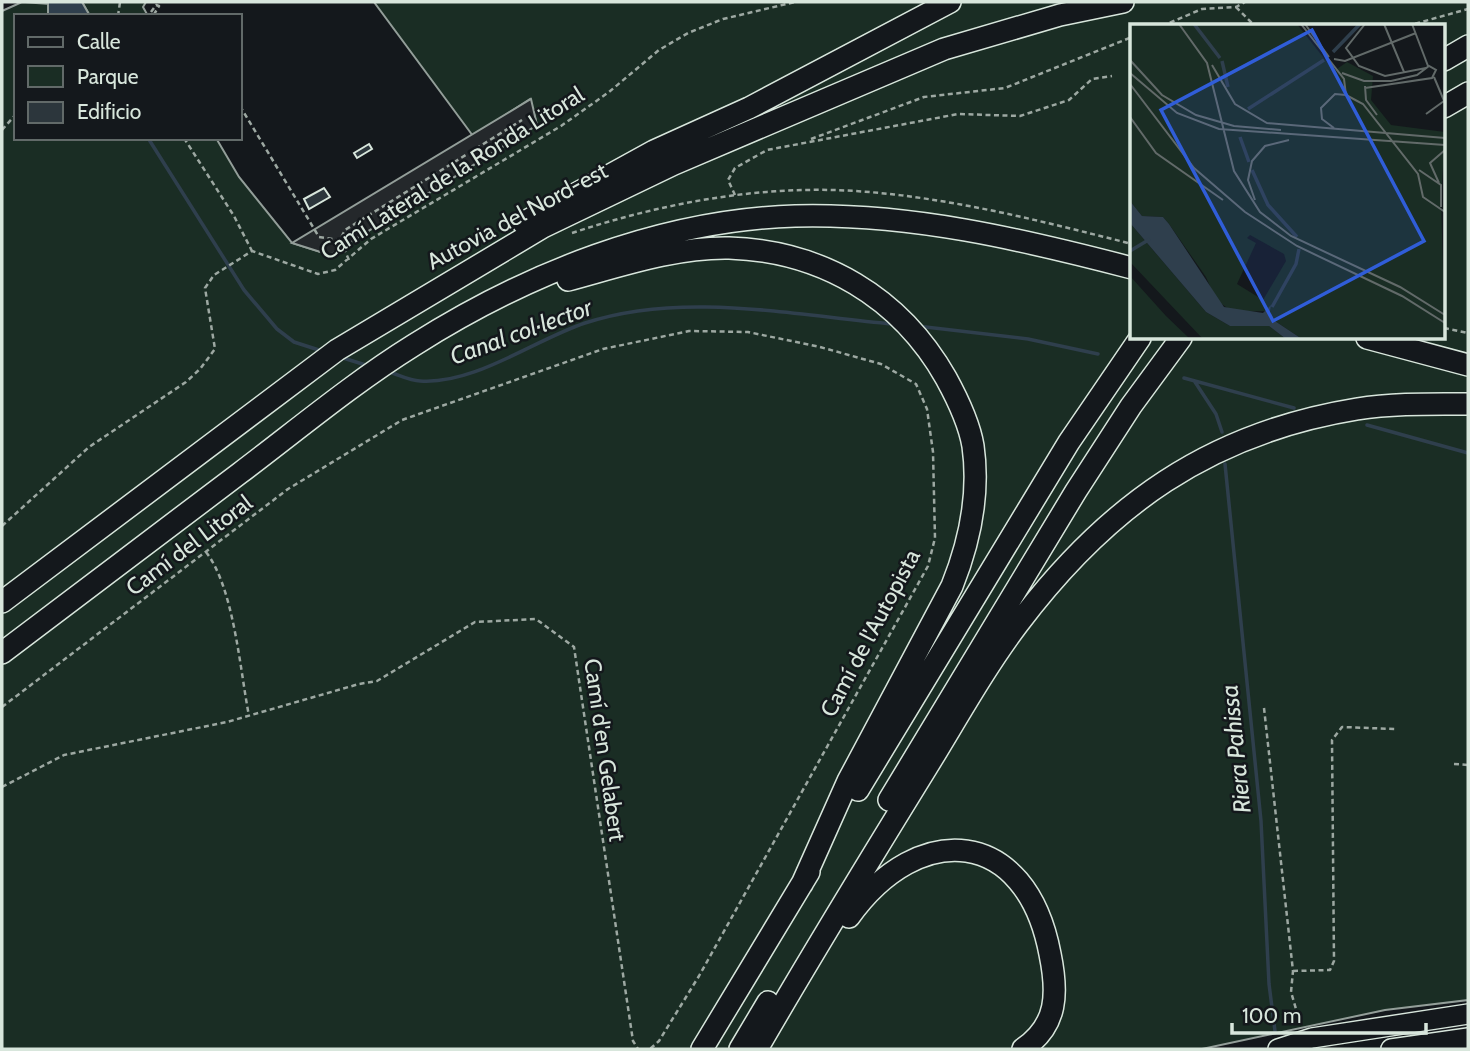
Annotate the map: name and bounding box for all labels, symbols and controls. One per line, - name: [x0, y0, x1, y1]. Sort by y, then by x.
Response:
- legend: [14, 14, 242, 140]
- inset map: [1130, 24, 1446, 340]
- text: Calle: [77, 29, 121, 54]
- text: Parque: [77, 64, 139, 89]
- street label: Camí Lateral de la Ronda Litoral: [315, 80, 589, 266]
- text: Edificio: [77, 99, 141, 124]
- street label: Autovia del Nord-est: [422, 156, 612, 275]
- water label: Canal col·lector: [446, 292, 597, 371]
- street label: Camí del Litoral: [120, 488, 258, 602]
- street label: Camí de l'Autopista: [814, 544, 926, 722]
- street label: Camí d'en Gelabert: [578, 657, 632, 844]
- water label: Riera Pahissa: [1214, 683, 1257, 815]
- scale bar: [1232, 992, 1426, 1036]
- text: 100 m: [1242, 1003, 1301, 1028]

